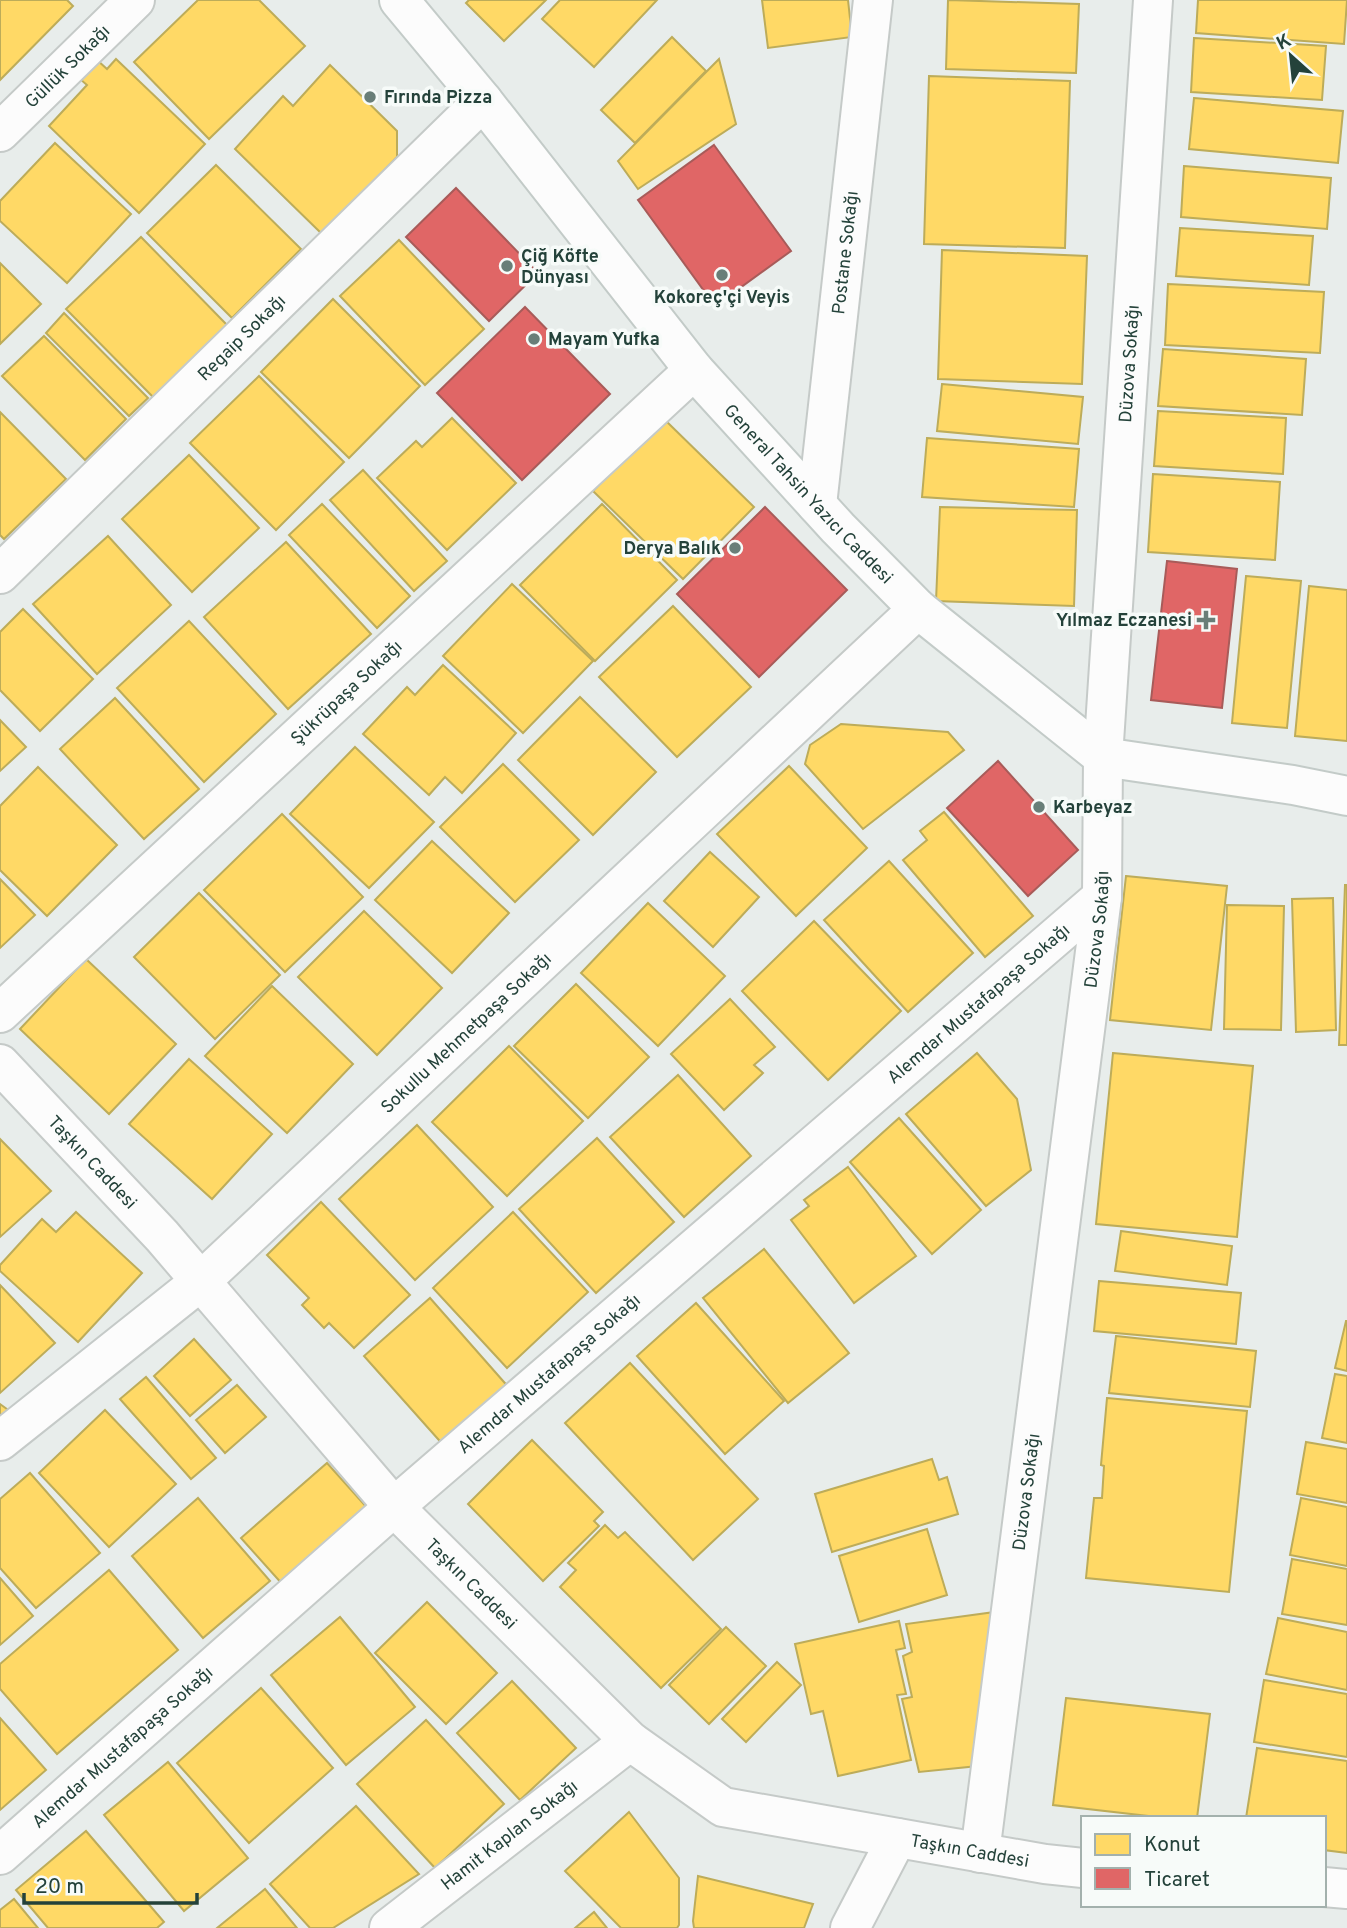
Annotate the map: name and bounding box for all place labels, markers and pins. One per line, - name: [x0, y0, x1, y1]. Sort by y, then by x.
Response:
- place label: Fırında Pizza: [384, 87, 492, 110]
- marker: Fırında Pizza: [362, 89, 378, 105]
- place label: Çiğ Köfte Dünyası: [521, 246, 599, 290]
- marker: Çiğ Köfte Dünyası: [499, 258, 515, 274]
- marker: Kokoreç'çi Veyis: [714, 267, 730, 283]
- place label: Kokoreç'çi Veyis: [654, 287, 790, 310]
- place label: Mayam Yufka: [548, 329, 660, 352]
- marker: Mayam Yufka: [526, 331, 542, 347]
- place label: Derya Balık: [623, 538, 721, 561]
- marker: Derya Balık: [727, 540, 743, 556]
- place label: Yılmaz Eczanesi: [1056, 610, 1192, 633]
- marker: Yılmaz Eczanesi: [1198, 612, 1214, 628]
- place label: Karbeyaz: [1053, 797, 1133, 820]
- marker: Karbeyaz: [1031, 799, 1047, 815]

